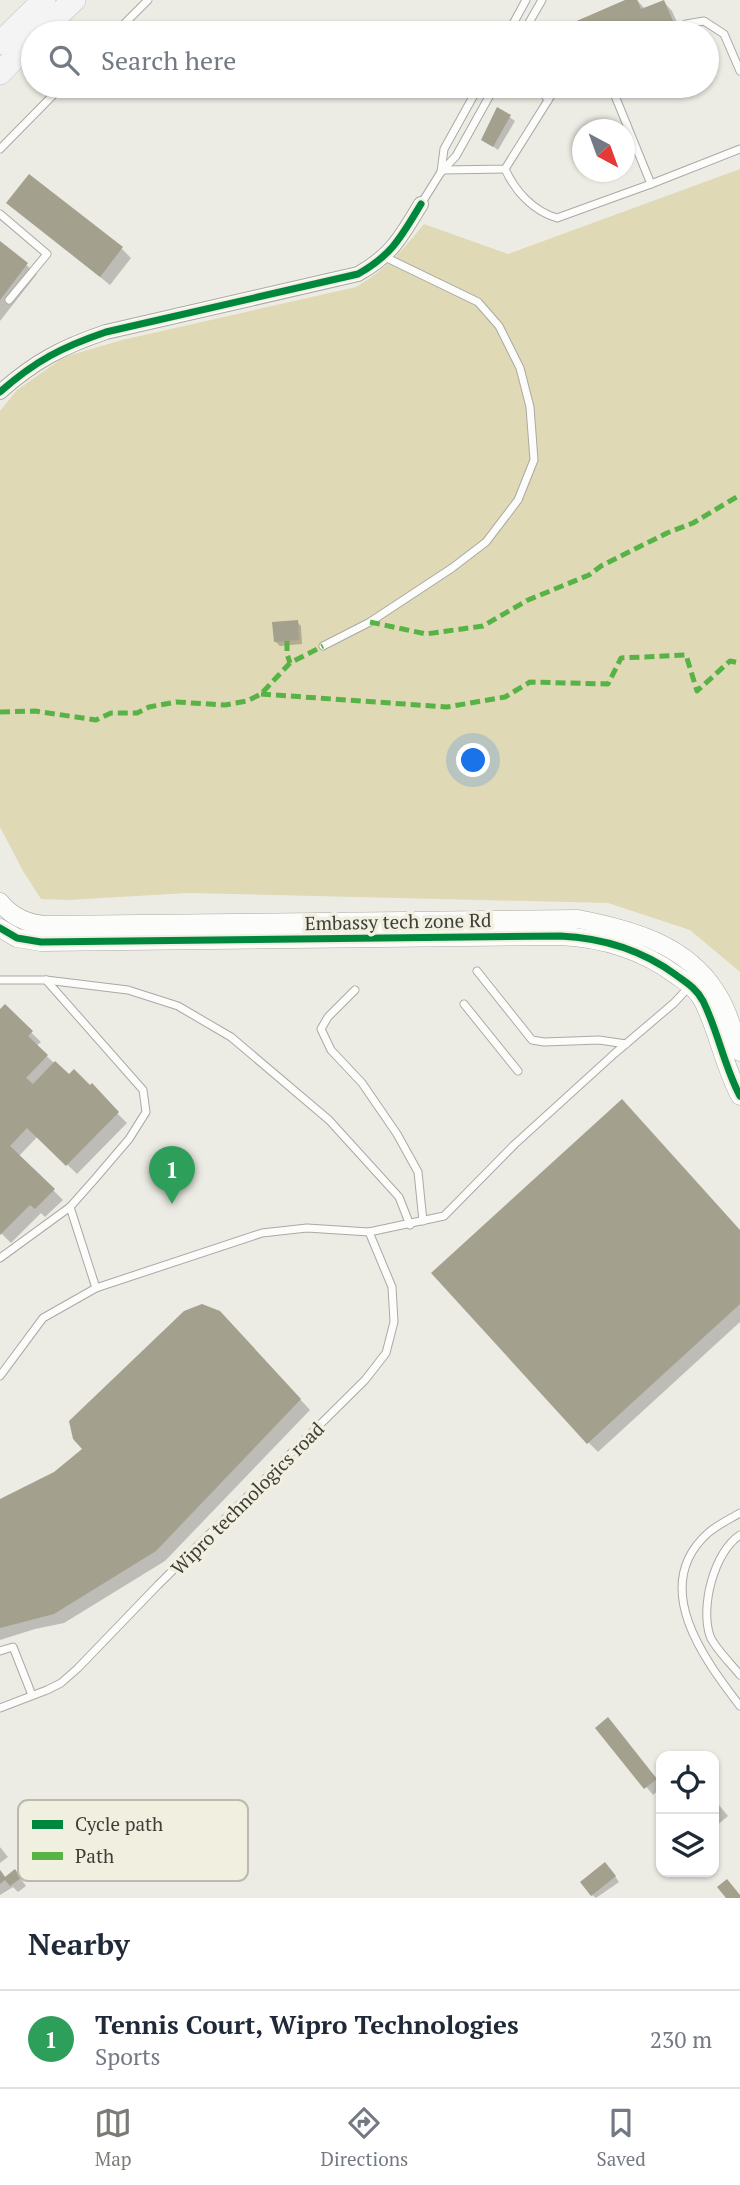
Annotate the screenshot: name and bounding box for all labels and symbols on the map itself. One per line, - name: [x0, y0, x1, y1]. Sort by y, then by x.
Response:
- north arrow: [572, 119, 635, 182]
- your location: [456, 743, 490, 777]
- street label: Embassy tech zone Rd: [304, 907, 492, 935]
- pin: 1: [149, 1146, 195, 1204]
- street label: Wipro technologics road: [165, 1416, 329, 1580]
- legend: [18, 1800, 248, 1881]
- text: Cycle path: [75, 1811, 163, 1836]
- text: Path: [75, 1843, 114, 1868]

